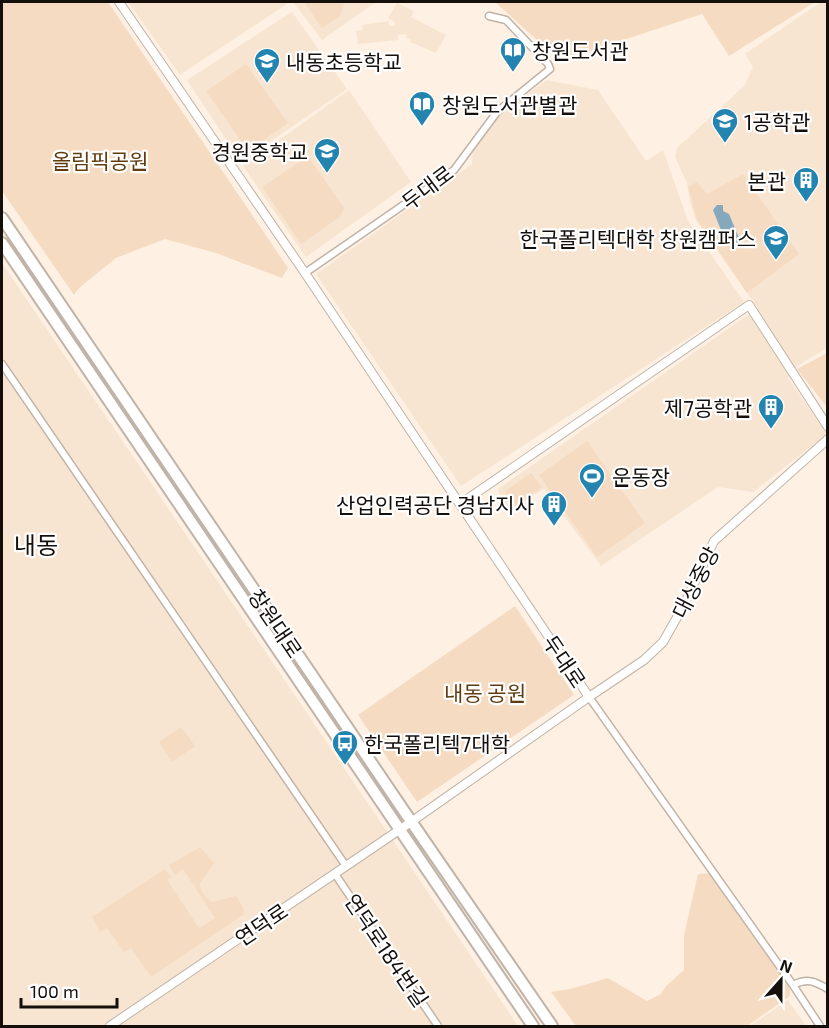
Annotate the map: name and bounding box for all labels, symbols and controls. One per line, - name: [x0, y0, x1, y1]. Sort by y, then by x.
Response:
- library icon: 창원도서관: [498, 35, 528, 73]
- place label: 창원도서관: [532, 38, 629, 63]
- school or university icon: 내동초등학교: [252, 46, 282, 84]
- place label: 내동초등학교: [286, 49, 402, 74]
- library icon: 창원도서관별관: [407, 89, 437, 127]
- place label: 창원도서관별관: [442, 92, 577, 117]
- school or university icon: 1공학관: [710, 106, 740, 144]
- place label: 1공학관: [744, 109, 810, 134]
- school or university icon: 경원중학교: [312, 136, 342, 174]
- place label: 경원중학교: [211, 139, 308, 164]
- park label: 올림픽공원: [52, 148, 148, 173]
- street label: 두대로: [396, 160, 458, 214]
- building icon: 본관: [791, 165, 821, 203]
- place label: 본관: [747, 168, 786, 193]
- school or university icon: 한국폴리텍대학 창원캠퍼스: [761, 223, 791, 261]
- place label: 한국폴리텍대학 창원캠퍼스: [519, 226, 756, 251]
- building icon: 제7공학관: [756, 392, 786, 430]
- place label: 제7공학관: [664, 395, 752, 420]
- sports icon: 운동장: [577, 461, 607, 499]
- place label: 운동장: [612, 464, 670, 489]
- building icon: 산업인력공단 경남지사: [539, 489, 569, 527]
- place label: 산업인력공단 경남지사: [336, 492, 534, 517]
- district label: 내동: [14, 530, 58, 559]
- street label: 대상중앙: [666, 542, 724, 622]
- street label: 창원대로: [244, 584, 308, 662]
- street label: 두대로: [538, 630, 592, 692]
- park label: 내동 공원: [444, 680, 526, 705]
- bus stop icon: 한국폴리텍7대학: [330, 728, 360, 766]
- place label: 한국폴리텍7대학: [364, 731, 510, 756]
- street label: 연덕로184번길: [340, 889, 434, 1011]
- street label: 연덕로: [230, 897, 292, 951]
- north arrow: [751, 950, 811, 1010]
- text: N: [778, 955, 795, 976]
- scale bar: [21, 971, 117, 1009]
- text: 100 m: [30, 980, 79, 1002]

